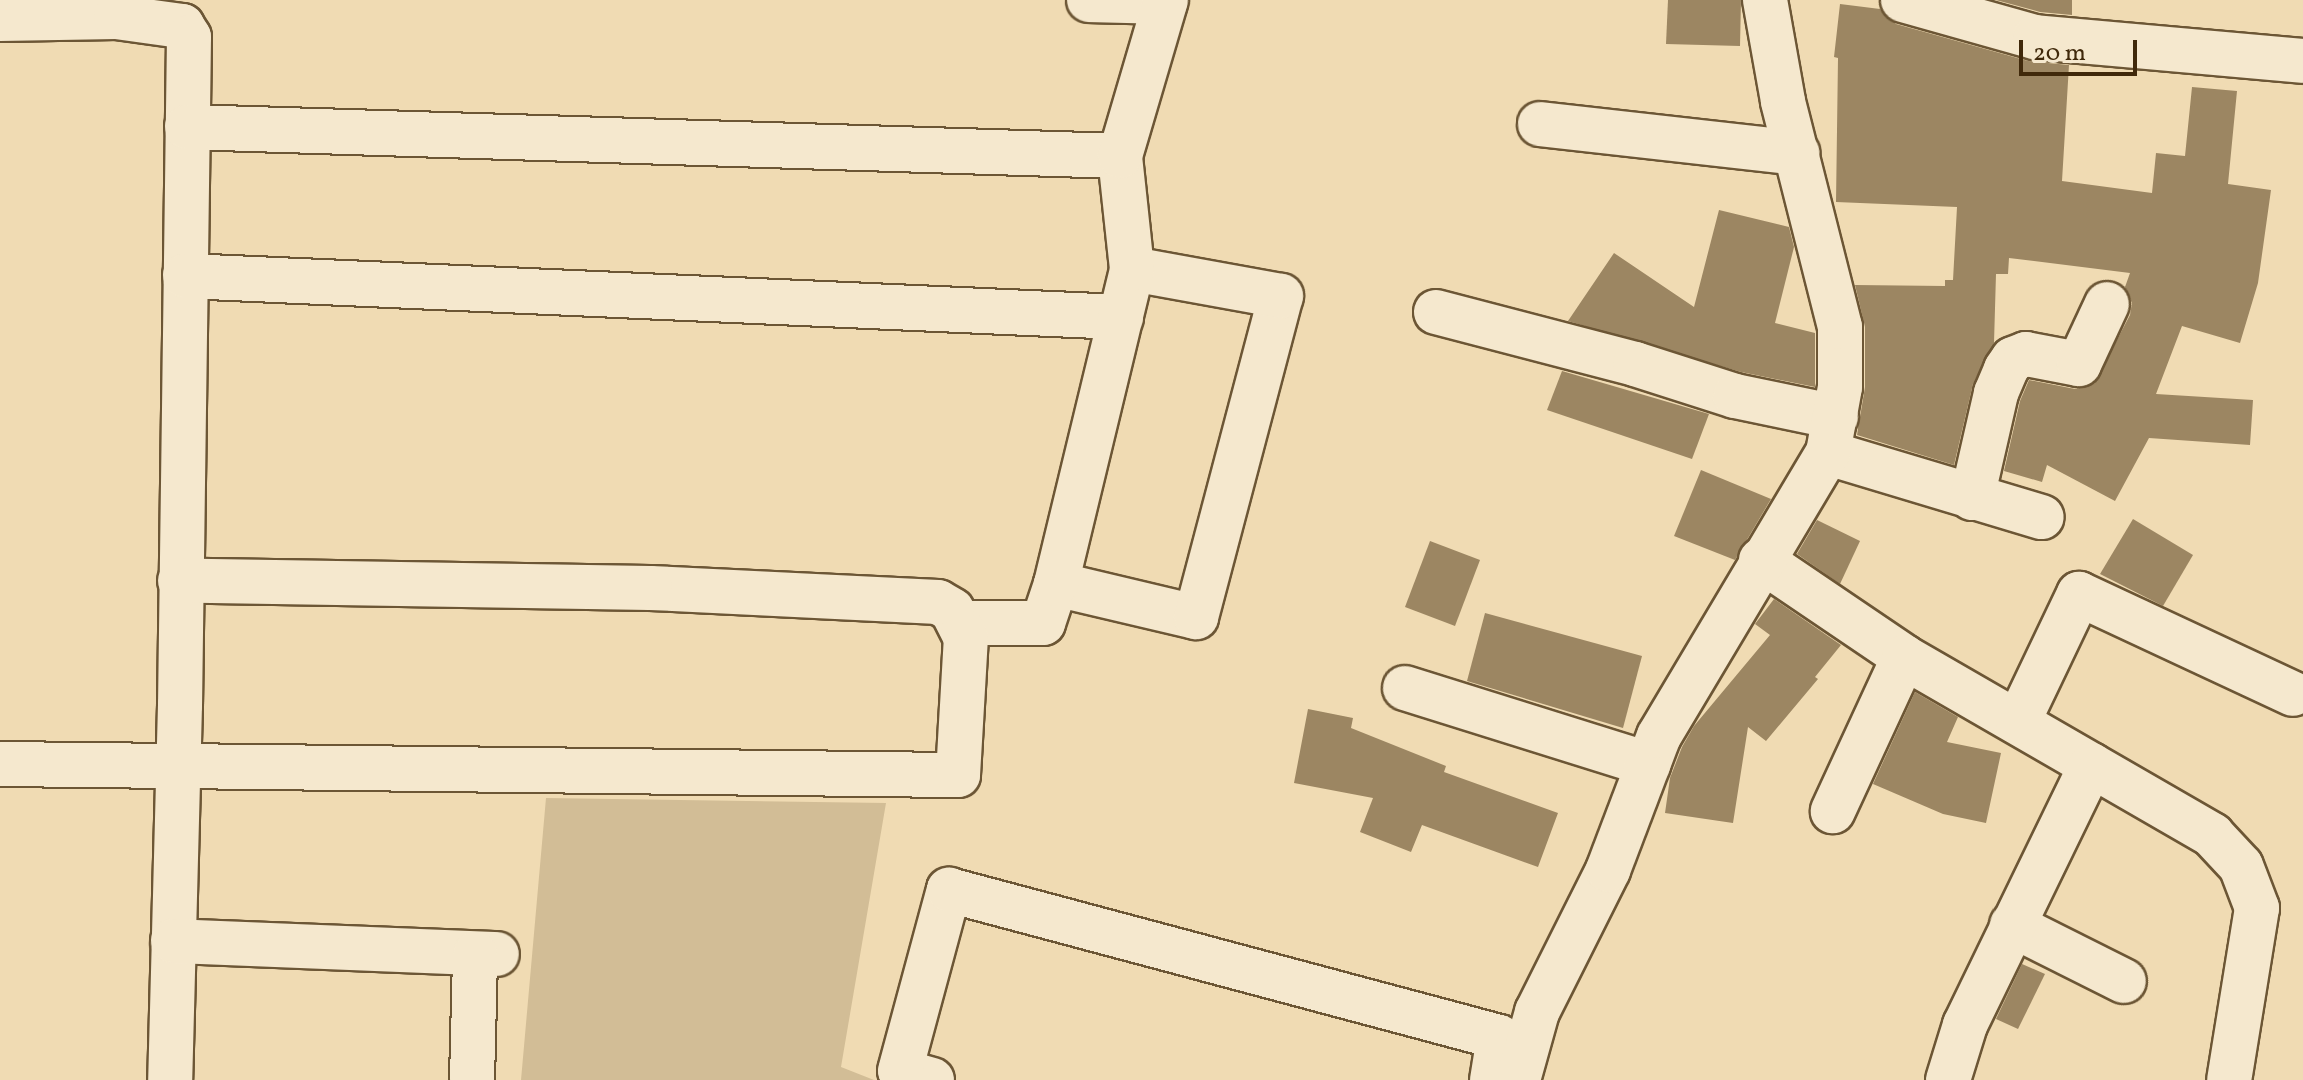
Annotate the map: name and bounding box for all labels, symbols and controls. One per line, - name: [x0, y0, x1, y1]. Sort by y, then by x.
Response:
- scale bar: [2023, 24, 2141, 74]
- text: 20 m: [2033, 37, 2086, 71]

